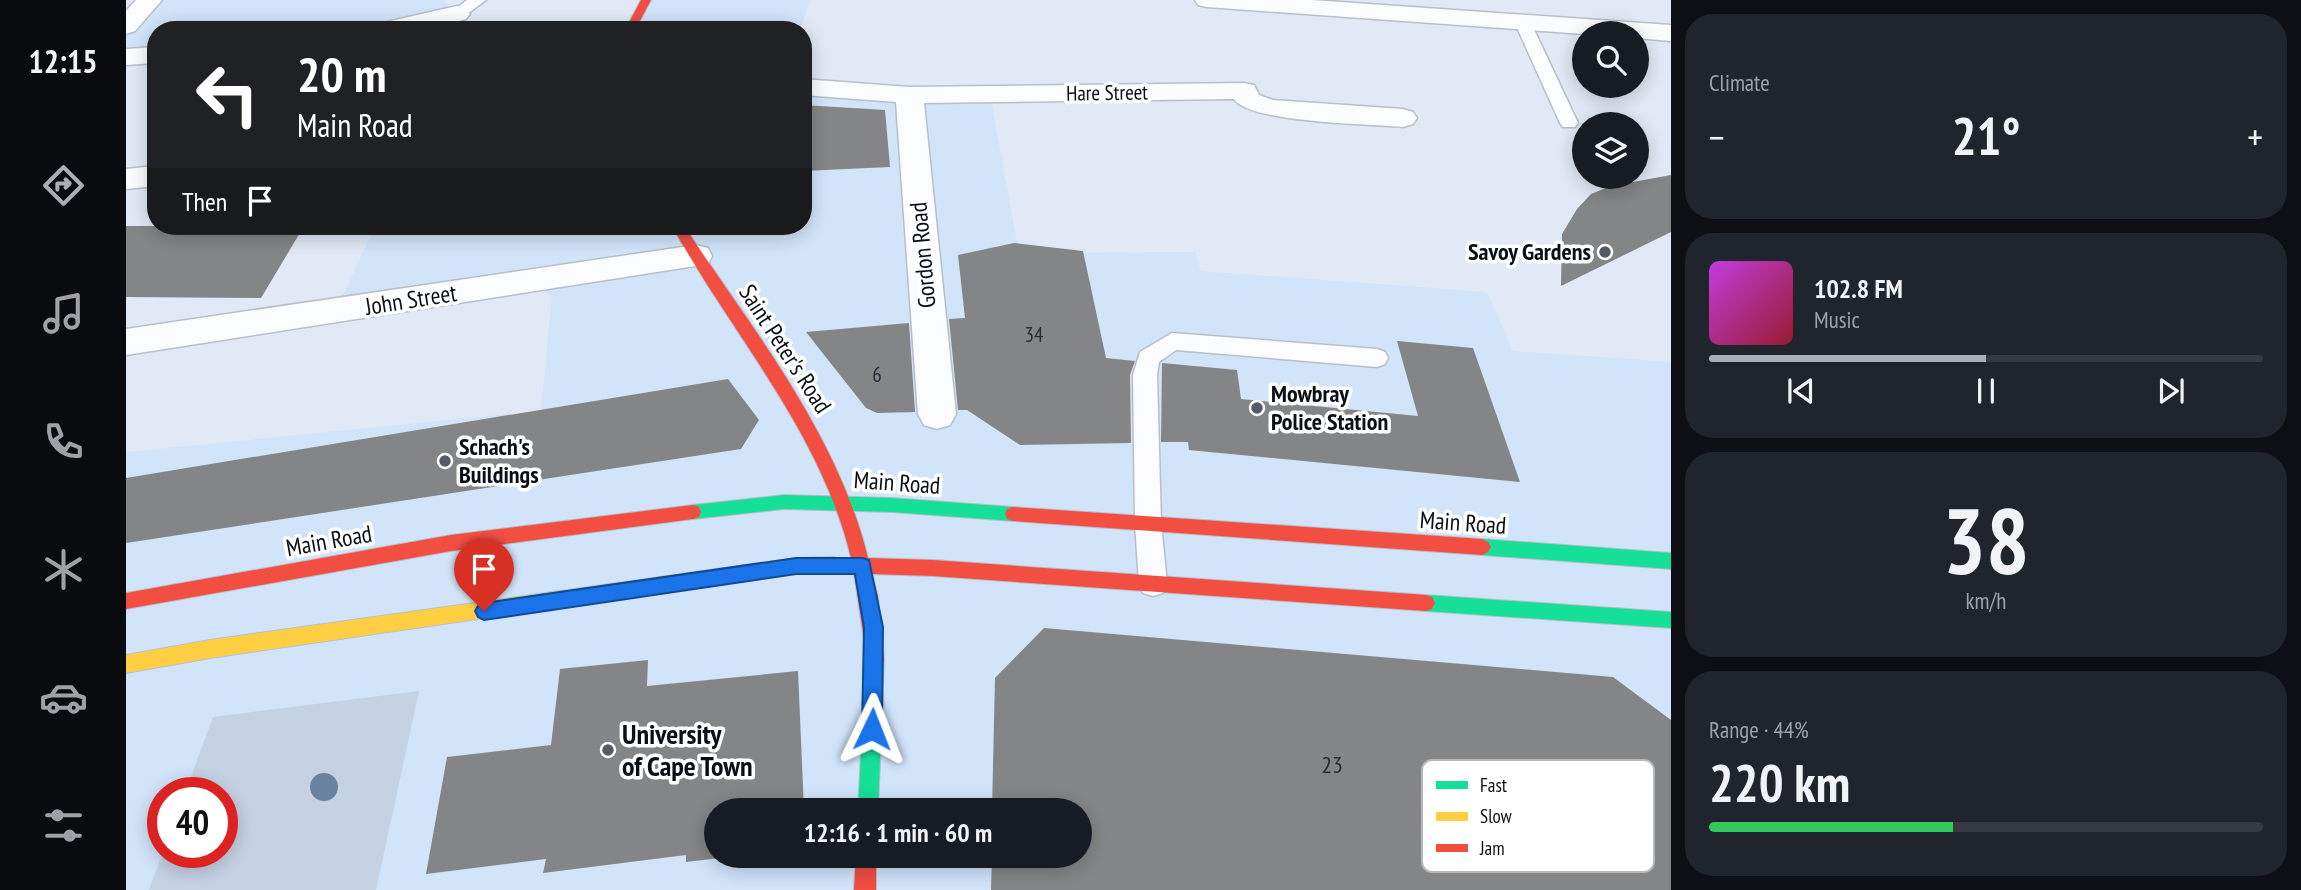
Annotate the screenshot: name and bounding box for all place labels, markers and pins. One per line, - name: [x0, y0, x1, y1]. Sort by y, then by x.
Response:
- place label: Savoy Gardens: [1468, 236, 1591, 267]
- marker: Savoy Gardens: [1597, 244, 1613, 260]
- place label: Mowbray Police Station: [1271, 378, 1388, 437]
- marker: Mowbray Police Station: [1249, 400, 1265, 416]
- place label: Schach's Buildings: [459, 431, 539, 490]
- marker: Schach's Buildings: [437, 453, 453, 469]
- pin: [454, 539, 514, 611]
- place label: University of Cape Town: [622, 715, 752, 784]
- marker: University of Cape Town: [600, 742, 616, 758]

